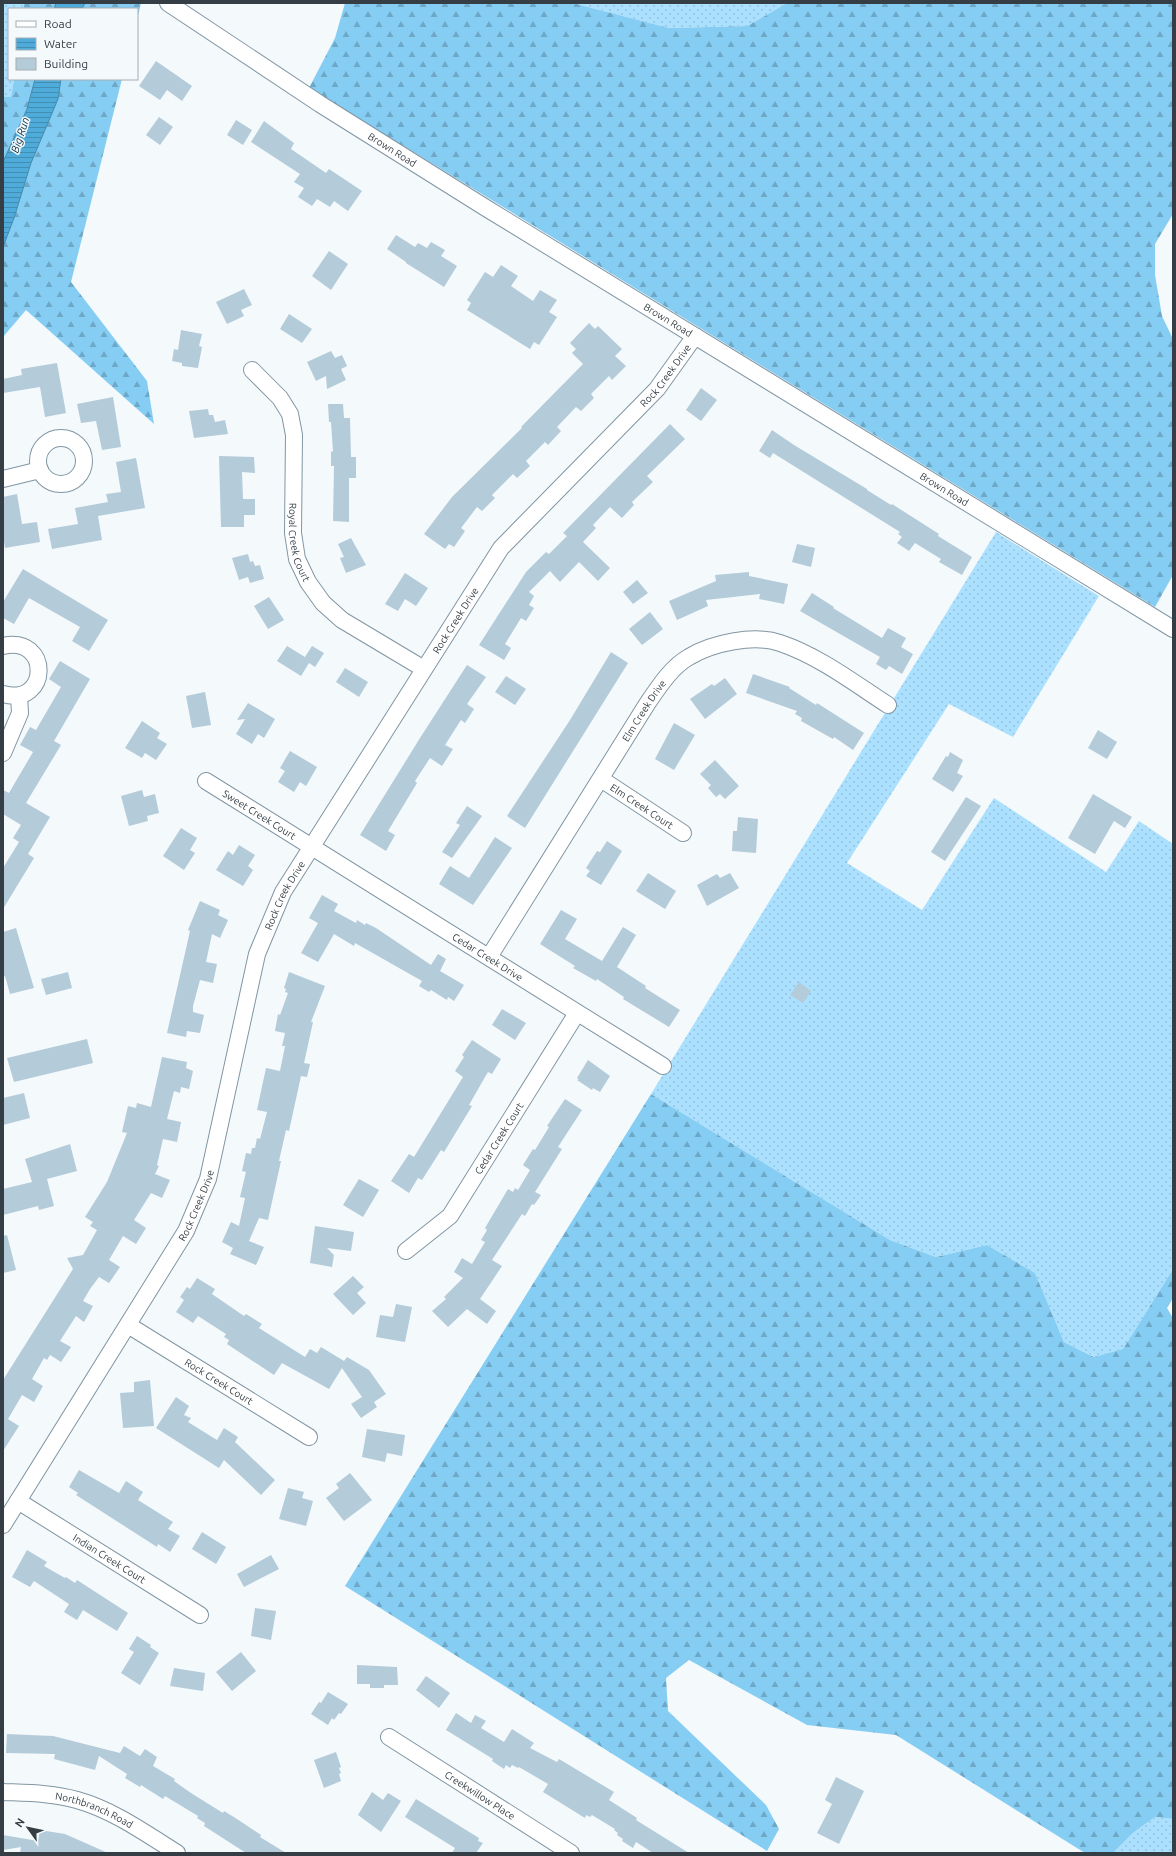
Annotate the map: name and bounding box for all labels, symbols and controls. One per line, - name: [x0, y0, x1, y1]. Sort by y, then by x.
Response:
- legend: [8, 8, 138, 80]
- text: Road: [44, 17, 72, 30]
- text: Water: [44, 37, 77, 50]
- text: Building: [44, 57, 88, 70]
- water label: Big Run: [9, 116, 31, 154]
- street label: Brown Road: [366, 130, 419, 169]
- street label: Brown Road: [642, 301, 695, 339]
- street label: Rock Creek Drive: [637, 342, 693, 409]
- street label: Brown Road: [918, 470, 971, 508]
- street label: Royal Creek Court: [287, 503, 312, 583]
- street label: Rock Creek Drive: [430, 585, 480, 655]
- street label: Elm Creek Drive: [620, 678, 668, 743]
- street label: Elm Creek Court: [608, 781, 675, 831]
- street label: Sweet Creek Court: [221, 787, 298, 841]
- street label: Rock Creek Drive: [262, 859, 307, 931]
- street label: Cedar Creek Drive: [451, 931, 525, 983]
- street label: Cedar Creek Court: [472, 1100, 525, 1176]
- street label: Rock Creek Drive: [176, 1169, 215, 1243]
- street label: Rock Creek Court: [183, 1356, 255, 1407]
- street label: Indian Creek Court: [71, 1532, 148, 1585]
- street label: Creekwillow Place: [443, 1769, 517, 1822]
- street label: Northbranch Road: [55, 1790, 135, 1830]
- north arrow: [8, 1808, 48, 1848]
- text: N: [12, 1816, 27, 1829]

